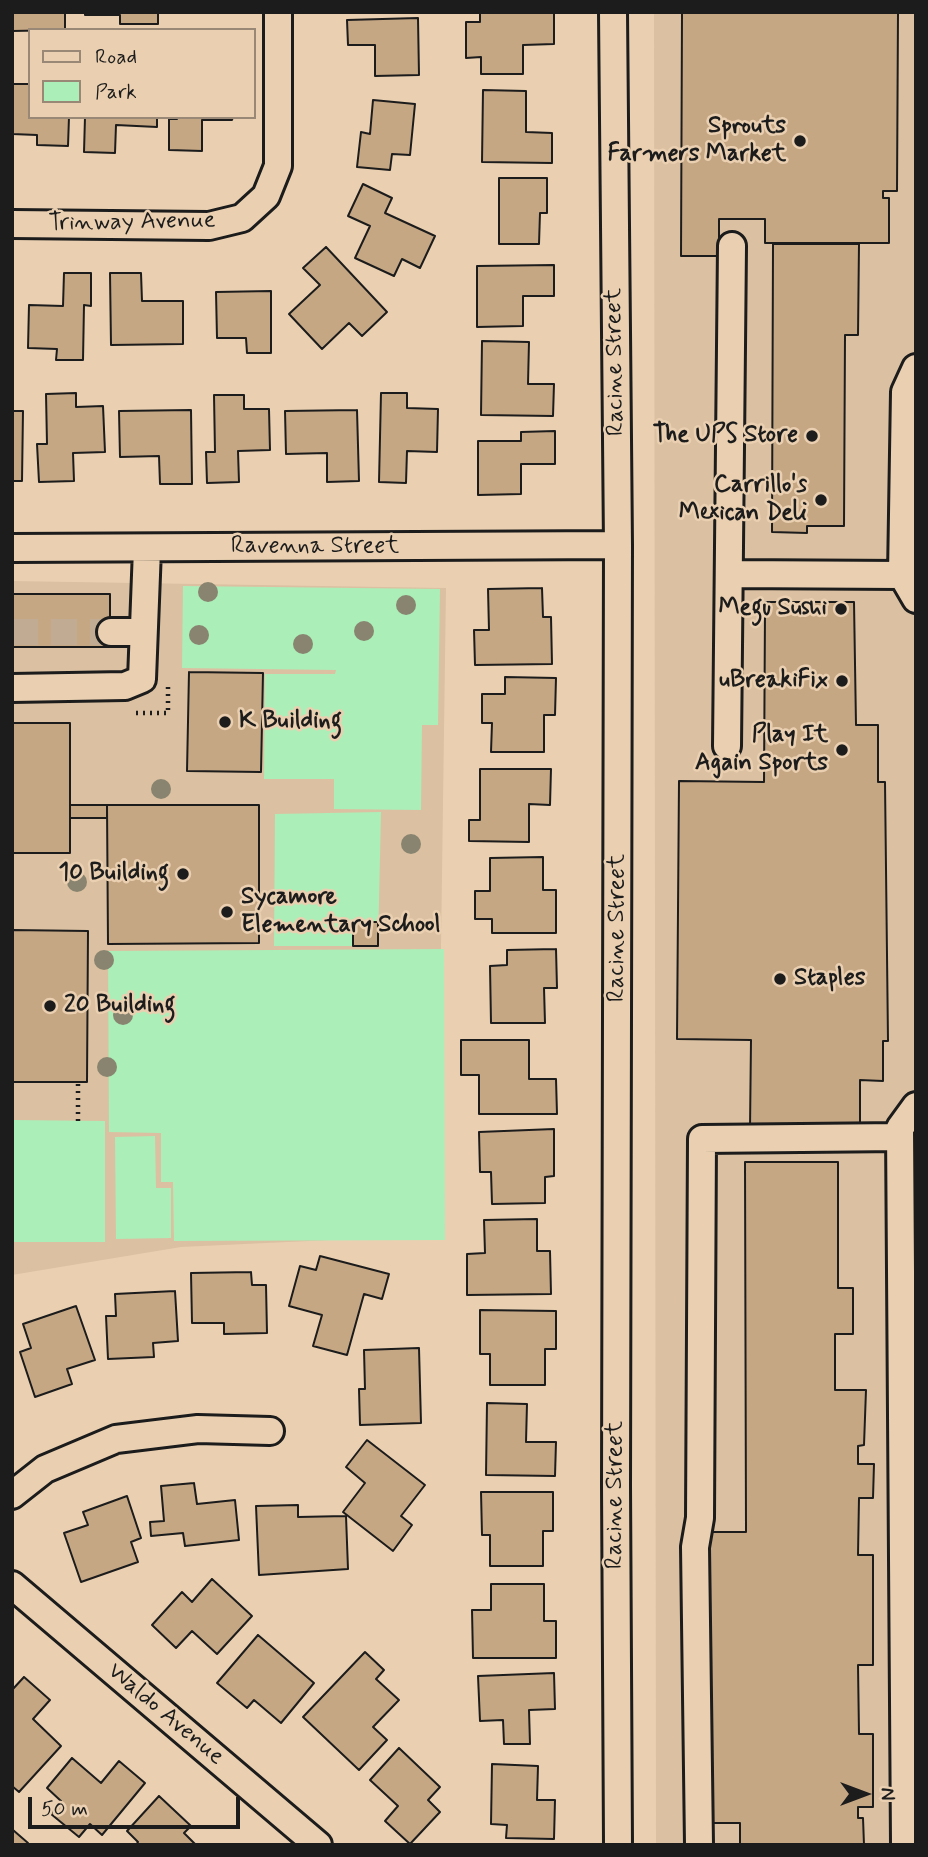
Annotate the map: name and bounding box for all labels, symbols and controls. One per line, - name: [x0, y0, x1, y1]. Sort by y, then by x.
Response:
- legend: [28, 28, 256, 119]
- text: Road: [95, 43, 137, 71]
- text: Park: [95, 78, 137, 106]
- place label: Sprouts Farmers Market: [608, 113, 786, 169]
- marker: Sprouts Farmers Market: [792, 133, 808, 149]
- street label: Trinway Avenue: [48, 207, 216, 239]
- street label: Racine Street: [600, 288, 632, 436]
- place label: The UPS Store: [653, 422, 798, 450]
- marker: The UPS Store: [804, 428, 820, 444]
- place label: Carrillo's Mexican Deli: [679, 472, 807, 528]
- marker: Carrillo's Mexican Deli: [813, 492, 829, 508]
- street label: Ravenna Street: [231, 533, 399, 561]
- place label: Megu Sushi: [718, 595, 827, 623]
- marker: Megu Sushi: [833, 601, 849, 617]
- place label: uBreakiFix: [719, 667, 828, 695]
- marker: uBreakiFix: [834, 673, 850, 689]
- place label: K Building: [239, 708, 342, 736]
- marker: K Building: [217, 714, 233, 730]
- place label: Play It Again Sports: [695, 722, 828, 778]
- marker: Play It Again Sports: [834, 742, 850, 758]
- street label: Racine Street: [604, 854, 632, 1002]
- place label: 10 Building: [59, 860, 169, 888]
- marker: 10 Building: [175, 866, 191, 882]
- place label: Sycamore Elementary School: [241, 884, 440, 940]
- marker: Sycamore Elementary School: [219, 904, 235, 920]
- place label: Staples: [794, 965, 865, 993]
- marker: Staples: [772, 971, 788, 987]
- place label: 20 Building: [64, 992, 176, 1020]
- marker: 20 Building: [42, 998, 58, 1014]
- street label: Racine Street: [602, 1421, 630, 1569]
- street label: Waldo Avenue: [101, 1658, 229, 1772]
- north arrow: [830, 1759, 900, 1829]
- scale bar: [32, 1784, 243, 1828]
- text: N: [874, 1788, 899, 1800]
- text: 50 m: [41, 1795, 88, 1823]

